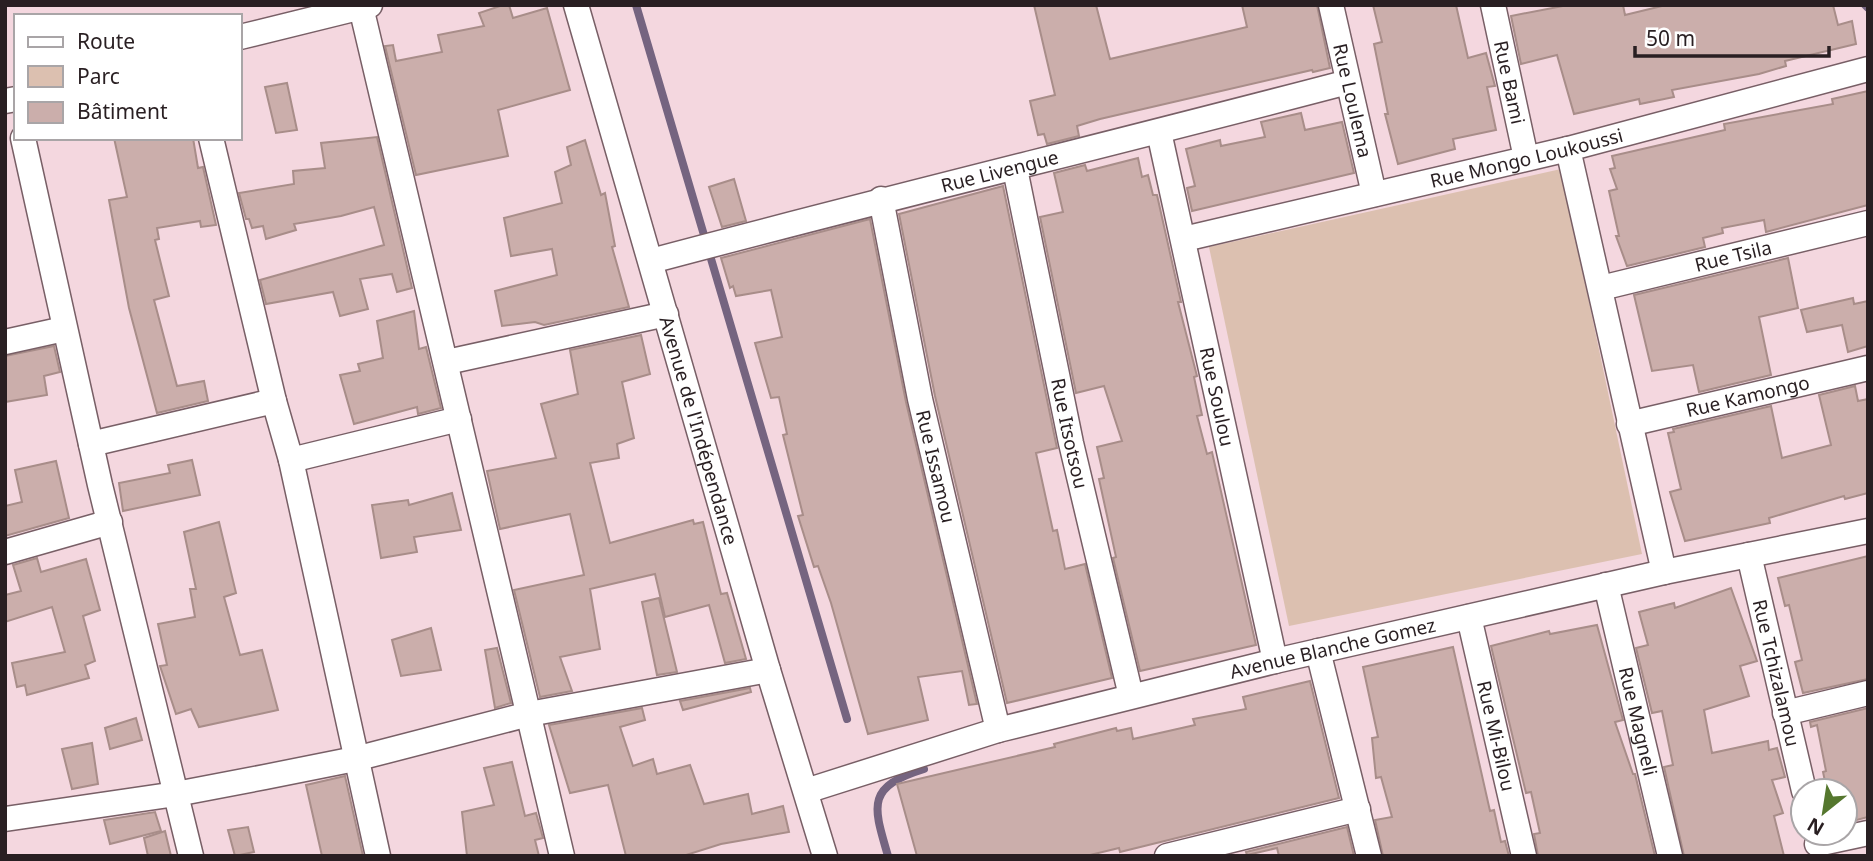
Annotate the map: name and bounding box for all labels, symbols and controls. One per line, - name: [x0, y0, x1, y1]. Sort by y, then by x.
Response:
- legend: [14, 14, 242, 140]
- scale bar: [1635, 14, 1829, 58]
- text: 50 m: [1646, 24, 1695, 52]
- text: Route: [77, 27, 135, 55]
- street label: Rue Bami: [1488, 38, 1531, 126]
- street label: Rue Loulema: [1327, 41, 1378, 160]
- text: Parc: [77, 62, 120, 90]
- text: Bâtiment: [77, 97, 168, 125]
- street label: Rue Mongo Loukoussi: [1428, 122, 1626, 194]
- street label: Rue Livengue: [938, 144, 1061, 198]
- street label: Rue Tsila: [1692, 234, 1774, 278]
- street label: Avenue de l'Indépendance: [654, 313, 744, 548]
- street label: Rue Soulou: [1194, 345, 1241, 449]
- street label: Rue Kamongo: [1684, 369, 1812, 423]
- street label: Rue Itsotsou: [1045, 376, 1094, 491]
- street label: Rue Issamou: [910, 407, 962, 526]
- street label: Rue Tchizalamou: [1747, 597, 1806, 749]
- street label: Avenue Blanche Gomez: [1227, 612, 1438, 685]
- street label: Rue Magneli: [1613, 664, 1664, 778]
- street label: Rue Mi-Bilou: [1471, 678, 1522, 794]
- north arrow: [1789, 777, 1859, 847]
- text: N: [1802, 812, 1829, 842]

